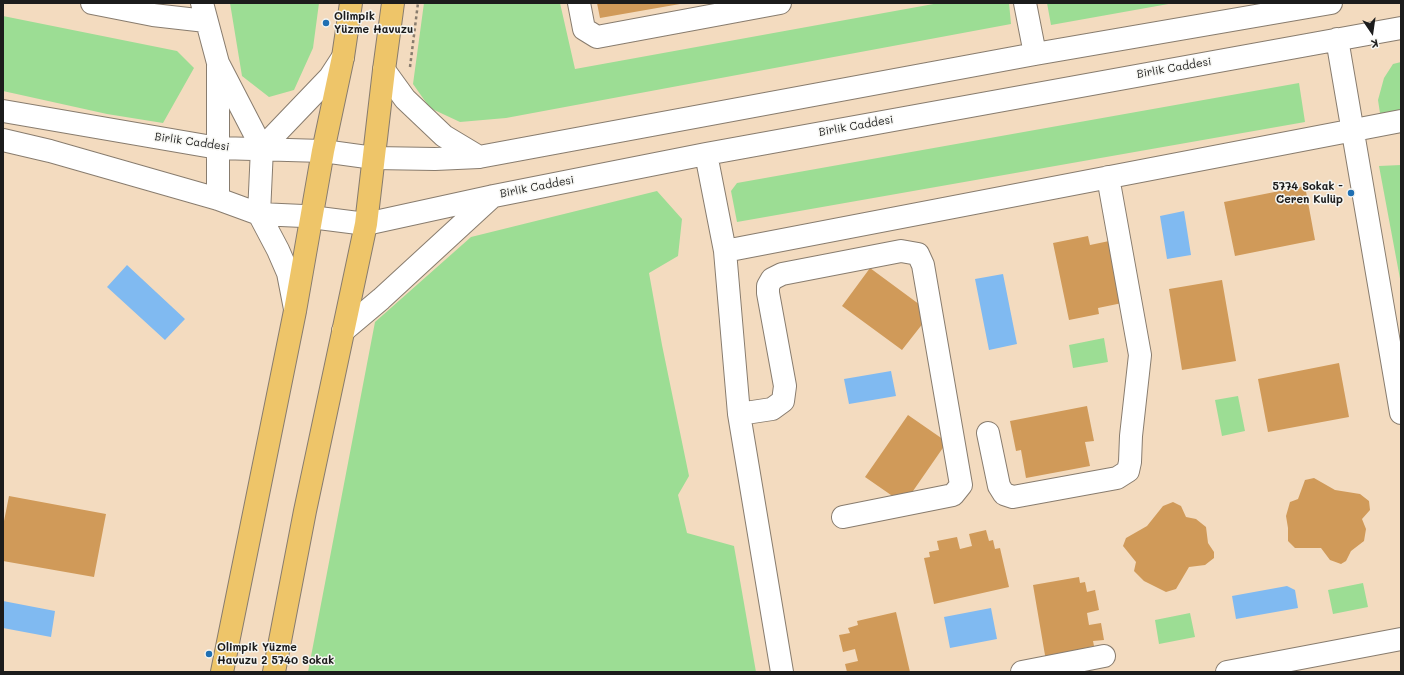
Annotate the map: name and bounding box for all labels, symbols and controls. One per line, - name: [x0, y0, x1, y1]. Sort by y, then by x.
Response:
- place label: Olimpik Yüzme Havuzu: [334, 10, 413, 36]
- north arrow: [1352, 12, 1392, 52]
- marker: Olimpik Yüzme Havuzu: [321, 18, 331, 28]
- text: K: [1370, 36, 1380, 52]
- street label: Birlik Caddesi: [1136, 55, 1212, 81]
- street label: Birlik Caddesi: [818, 113, 894, 139]
- street label: Birlik Caddesi: [154, 130, 230, 154]
- street label: Birlik Caddesi: [499, 173, 575, 201]
- place label: 5774 Sokak - Ceren Kulüp: [1273, 180, 1343, 206]
- marker: 5774 Sokak - Ceren Kulüp: [1346, 188, 1356, 198]
- place label: Olimpik Yüzme Havuzu 2 5740 Sokak: [217, 641, 334, 667]
- marker: Olimpik Yüzme Havuzu 2 5740 Sokak: [204, 649, 214, 659]

